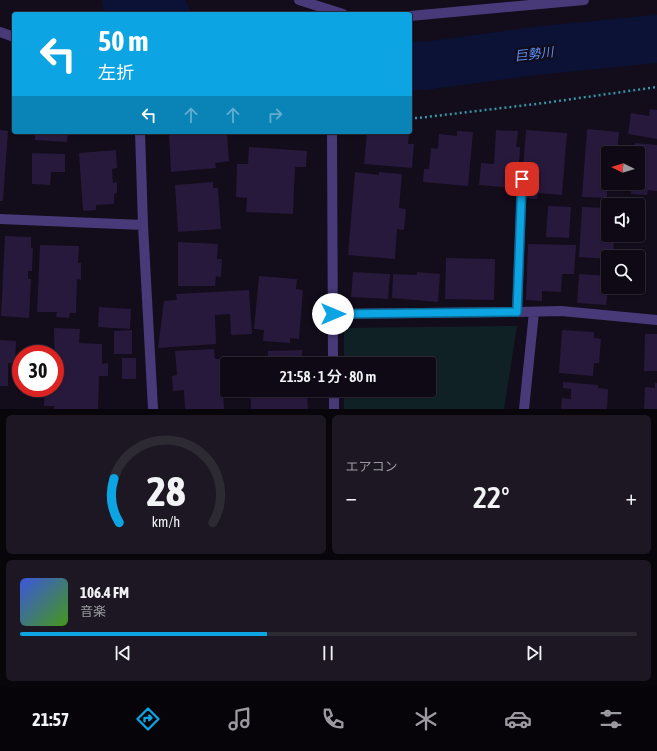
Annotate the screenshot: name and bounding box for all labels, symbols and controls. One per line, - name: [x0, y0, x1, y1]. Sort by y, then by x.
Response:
- text: 50 m: [98, 25, 148, 57]
- icon: left: [32, 28, 84, 80]
- water label: 巨勢川: [514, 44, 556, 64]
- text: 左折: [98, 62, 134, 83]
- icon: left: [138, 104, 160, 126]
- icon: ahead: [180, 104, 202, 126]
- icon: ahead: [222, 104, 244, 126]
- icon: right: [264, 104, 286, 126]
- north arrow: [601, 146, 645, 190]
- map controls: [601, 146, 645, 294]
- pin: [505, 162, 539, 196]
- icon: arrive: [511, 168, 533, 190]
- button: sound: [601, 198, 645, 242]
- button: search: [601, 250, 645, 294]
- position arrow: [312, 293, 354, 335]
- speed limit sign: 30: [12, 345, 64, 397]
- text: 21:58 · 1 分 · 80 m: [280, 368, 376, 385]
- text: エアコン: [346, 459, 398, 474]
- text: 28: [146, 466, 185, 514]
- text: 22°: [473, 480, 509, 514]
- text: −: [346, 484, 357, 510]
- text: +: [626, 484, 637, 510]
- text: km/h: [152, 513, 180, 529]
- text: 106.4 FM: [80, 584, 129, 601]
- text: 音楽: [80, 604, 106, 619]
- icon: previous: [112, 642, 134, 664]
- icon: pause: [317, 642, 339, 664]
- icon: next: [523, 642, 545, 664]
- icon: directions: [134, 705, 162, 733]
- icon: music: [226, 705, 254, 733]
- icon: phone: [319, 705, 347, 733]
- icon: climate: [412, 705, 440, 733]
- icon: car: [504, 705, 532, 733]
- icon: filters: [597, 705, 625, 733]
- text: 21:57: [32, 709, 69, 730]

